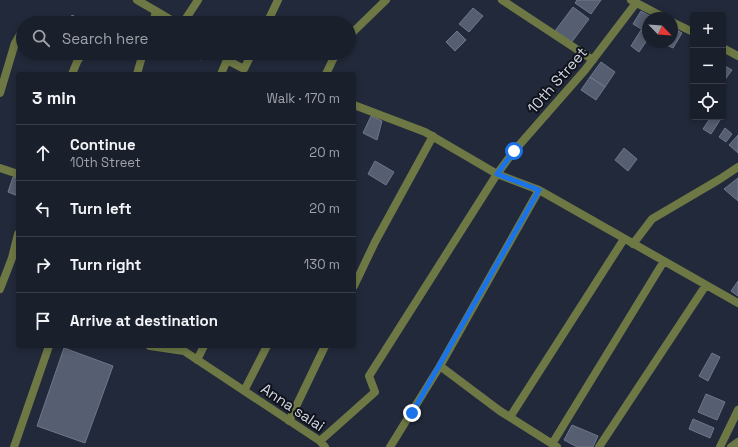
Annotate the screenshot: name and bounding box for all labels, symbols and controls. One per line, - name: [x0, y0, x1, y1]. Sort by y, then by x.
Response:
- north arrow: [642, 12, 678, 48]
- map controls: [690, 12, 726, 120]
- button: +: [690, 12, 726, 48]
- search box: [16, 16, 356, 60]
- icon: search: [30, 27, 52, 49]
- text: Search here: [62, 29, 148, 48]
- street label: 10th Street: [523, 43, 591, 117]
- button: −: [690, 48, 726, 84]
- button: locate: [690, 84, 726, 120]
- text: 3 min: [32, 87, 76, 109]
- text: Walk · 170 m: [266, 90, 340, 107]
- text: Continue: [70, 135, 136, 154]
- icon: ahead: [32, 142, 54, 164]
- route start: [505, 142, 523, 160]
- text: 20 m: [309, 144, 340, 161]
- text: 10th Street: [70, 154, 141, 171]
- icon: left: [32, 198, 54, 220]
- text: Turn left: [70, 199, 132, 218]
- text: 20 m: [309, 200, 340, 217]
- icon: right: [32, 254, 54, 276]
- text: Turn right: [70, 255, 141, 274]
- text: 130 m: [304, 256, 340, 273]
- icon: arrive: [32, 310, 54, 332]
- text: Arrive at destination: [70, 311, 218, 330]
- street label: Anna salai: [258, 379, 328, 435]
- route end: [403, 404, 421, 422]

